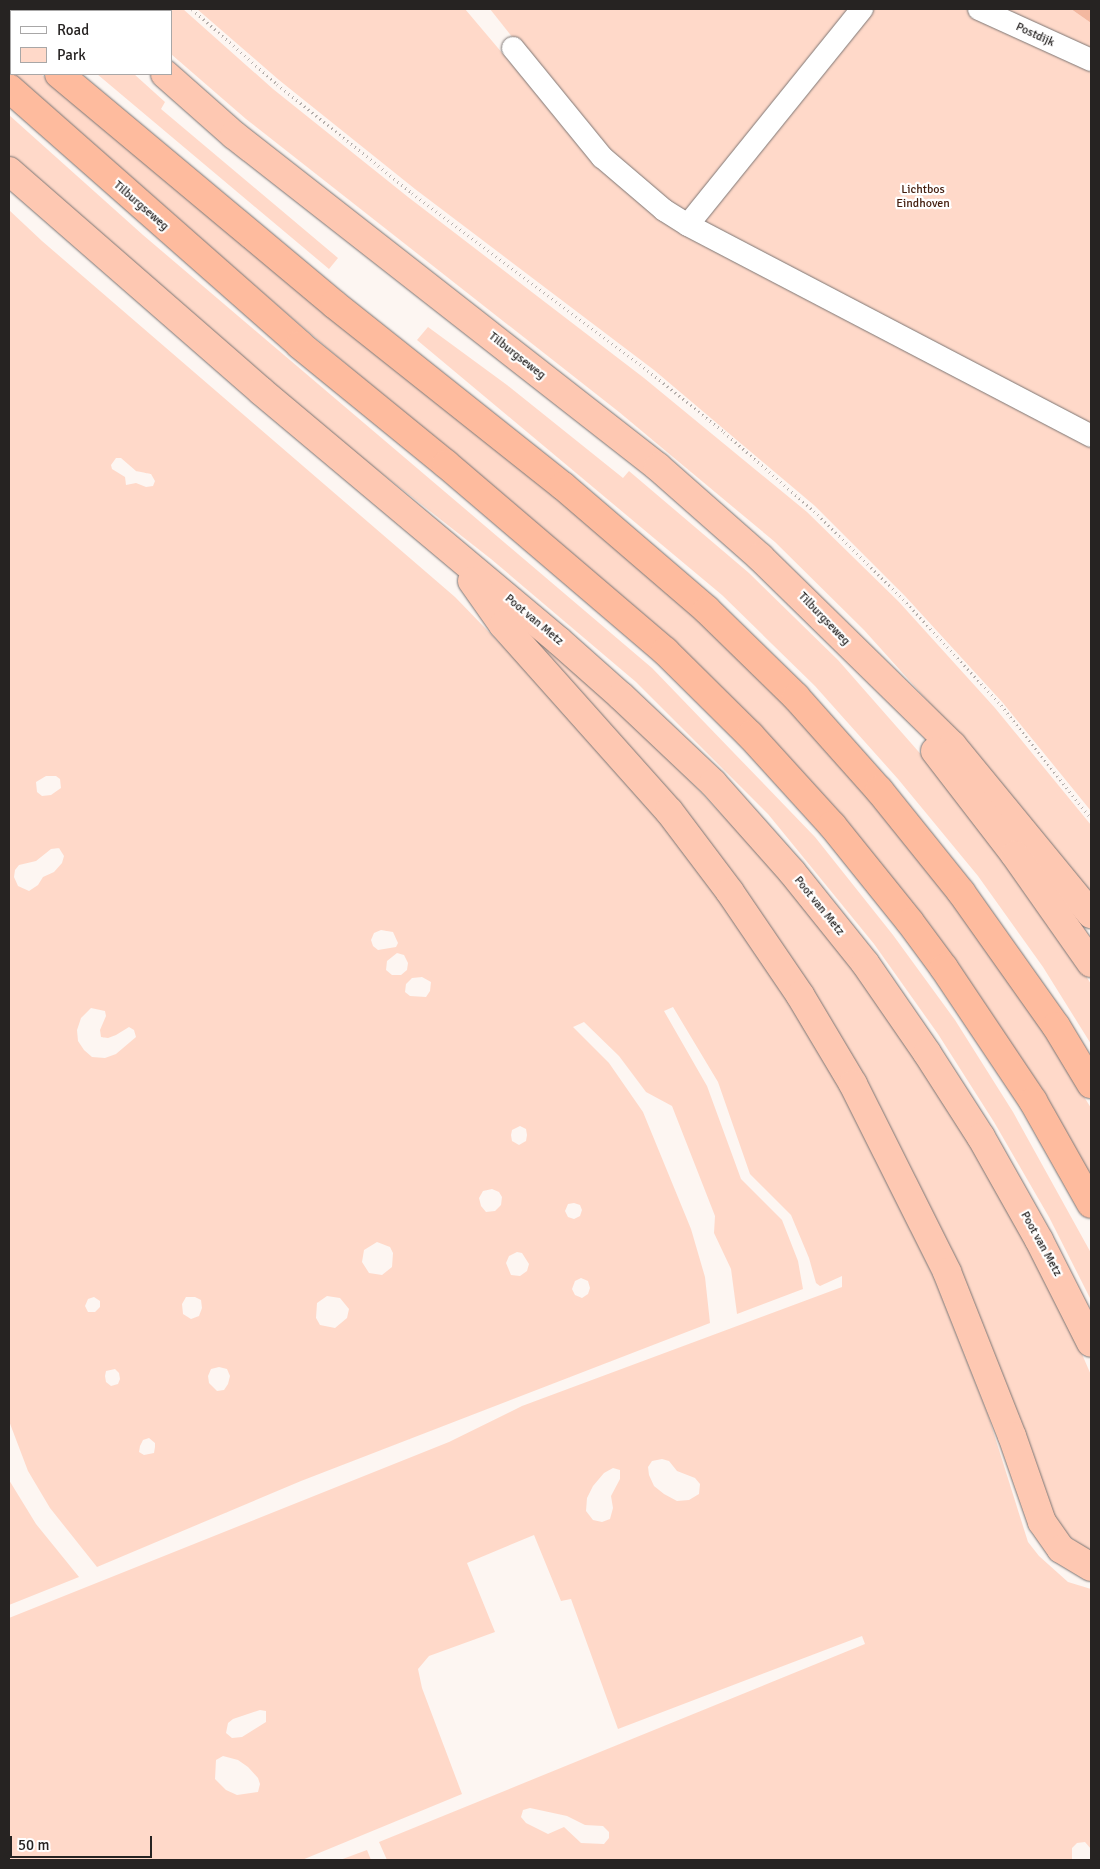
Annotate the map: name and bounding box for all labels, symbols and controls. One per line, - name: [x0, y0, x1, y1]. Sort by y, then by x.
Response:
- legend: [10, 10, 172, 75]
- street label: Postdijk: [1013, 20, 1057, 50]
- text: Road: [57, 21, 89, 39]
- text: Park: [57, 46, 86, 64]
- street label: Tilburgseweg: [111, 178, 171, 234]
- park label: Lichtbos Eindhoven: [896, 183, 950, 211]
- street label: Tilburgseweg: [486, 329, 548, 383]
- street label: Tilburgseweg: [795, 589, 853, 649]
- street label: Poot van Metz: [502, 591, 566, 649]
- street label: Poot van Metz: [791, 874, 847, 938]
- street label: Poot van Metz: [1017, 1209, 1065, 1279]
- scale bar: [12, 1826, 155, 1858]
- text: 50 m: [18, 1836, 49, 1854]

